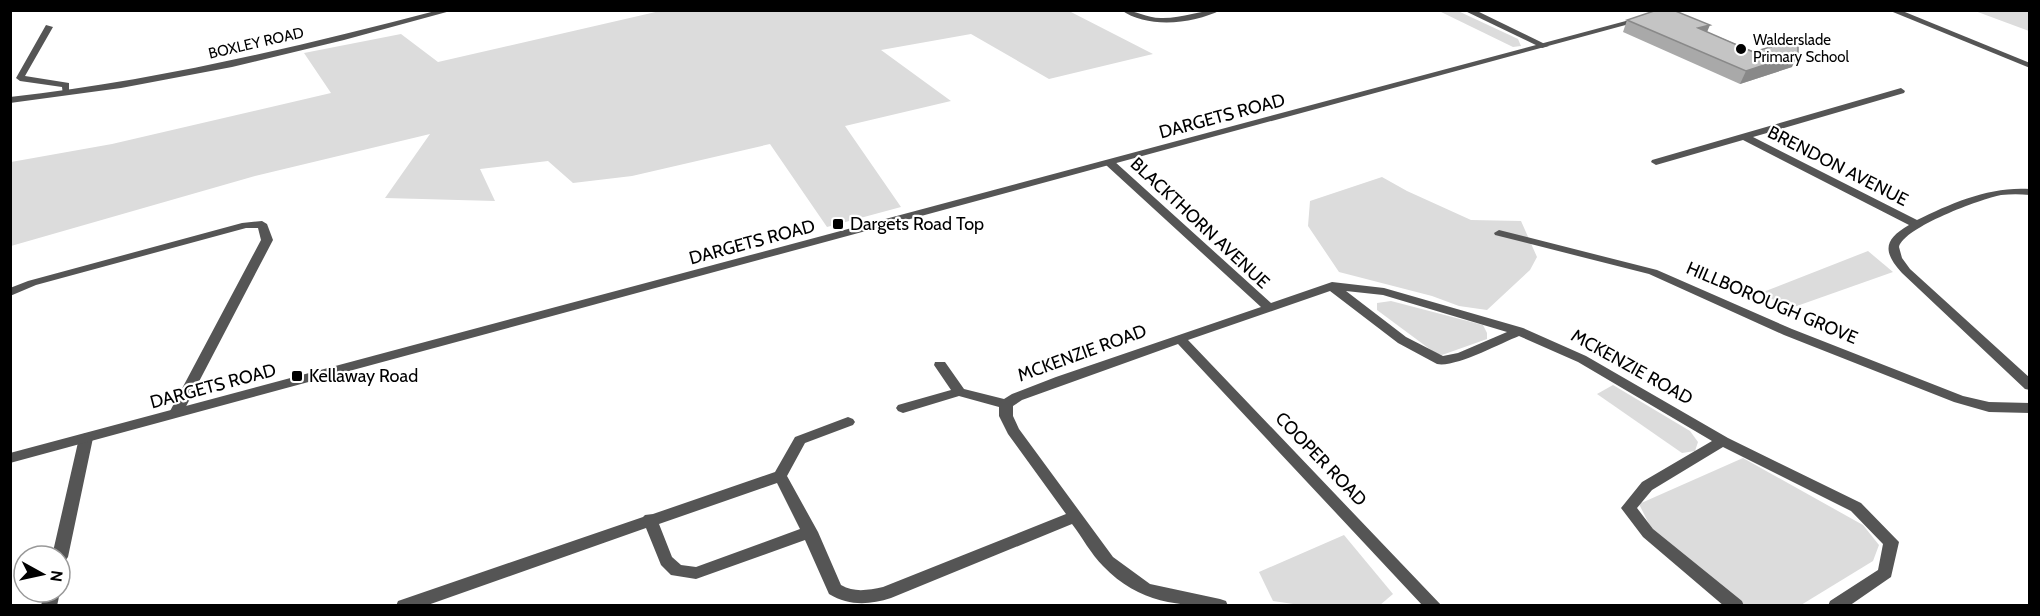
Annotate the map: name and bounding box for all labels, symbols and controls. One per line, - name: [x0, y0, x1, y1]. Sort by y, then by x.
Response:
- street label: BOXLEY ROAD: [207, 23, 306, 63]
- place label: Walderslade Primary School: [1753, 31, 1850, 66]
- marker: Walderslade Primary School: [1734, 42, 1748, 56]
- street label: DARGETS ROAD: [1156, 89, 1288, 143]
- street label: BRENDON AVENUE: [1764, 121, 1912, 211]
- street label: BLACKTHORN AVENUE: [1126, 153, 1274, 293]
- place label: Dargets Road Top: [850, 213, 984, 235]
- street label: DARGETS ROAD: [686, 215, 818, 269]
- marker: Dargets Road Top: [831, 217, 845, 231]
- street label: HILLBOROUGH GROVE: [1683, 257, 1861, 349]
- street label: MCKENZIE ROAD: [1015, 319, 1149, 387]
- street label: MCKENZIE ROAD: [1567, 324, 1697, 410]
- street label: DARGETS ROAD: [147, 359, 279, 413]
- place label: Kellaway Road: [309, 365, 418, 387]
- marker: Kellaway Road: [290, 369, 304, 383]
- street label: COOPER ROAD: [1271, 407, 1371, 511]
- north arrow: [12, 544, 72, 604]
- text: N: [46, 569, 67, 583]

